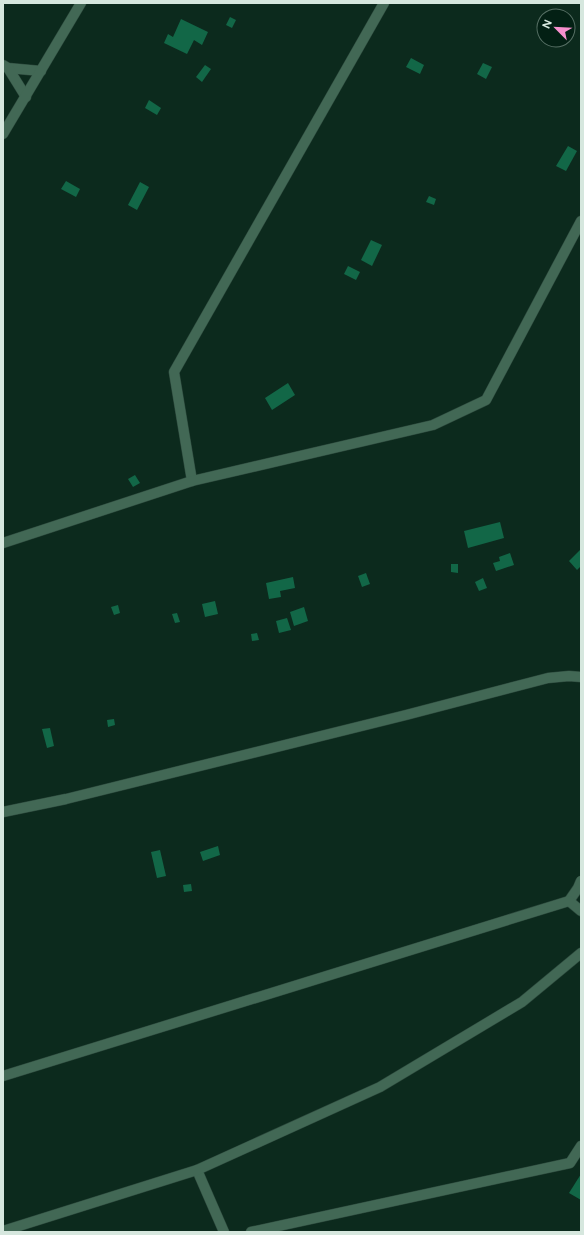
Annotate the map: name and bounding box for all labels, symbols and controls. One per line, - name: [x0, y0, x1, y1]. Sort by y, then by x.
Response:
- north arrow: [536, 8, 576, 48]
- text: N: [540, 18, 555, 31]

